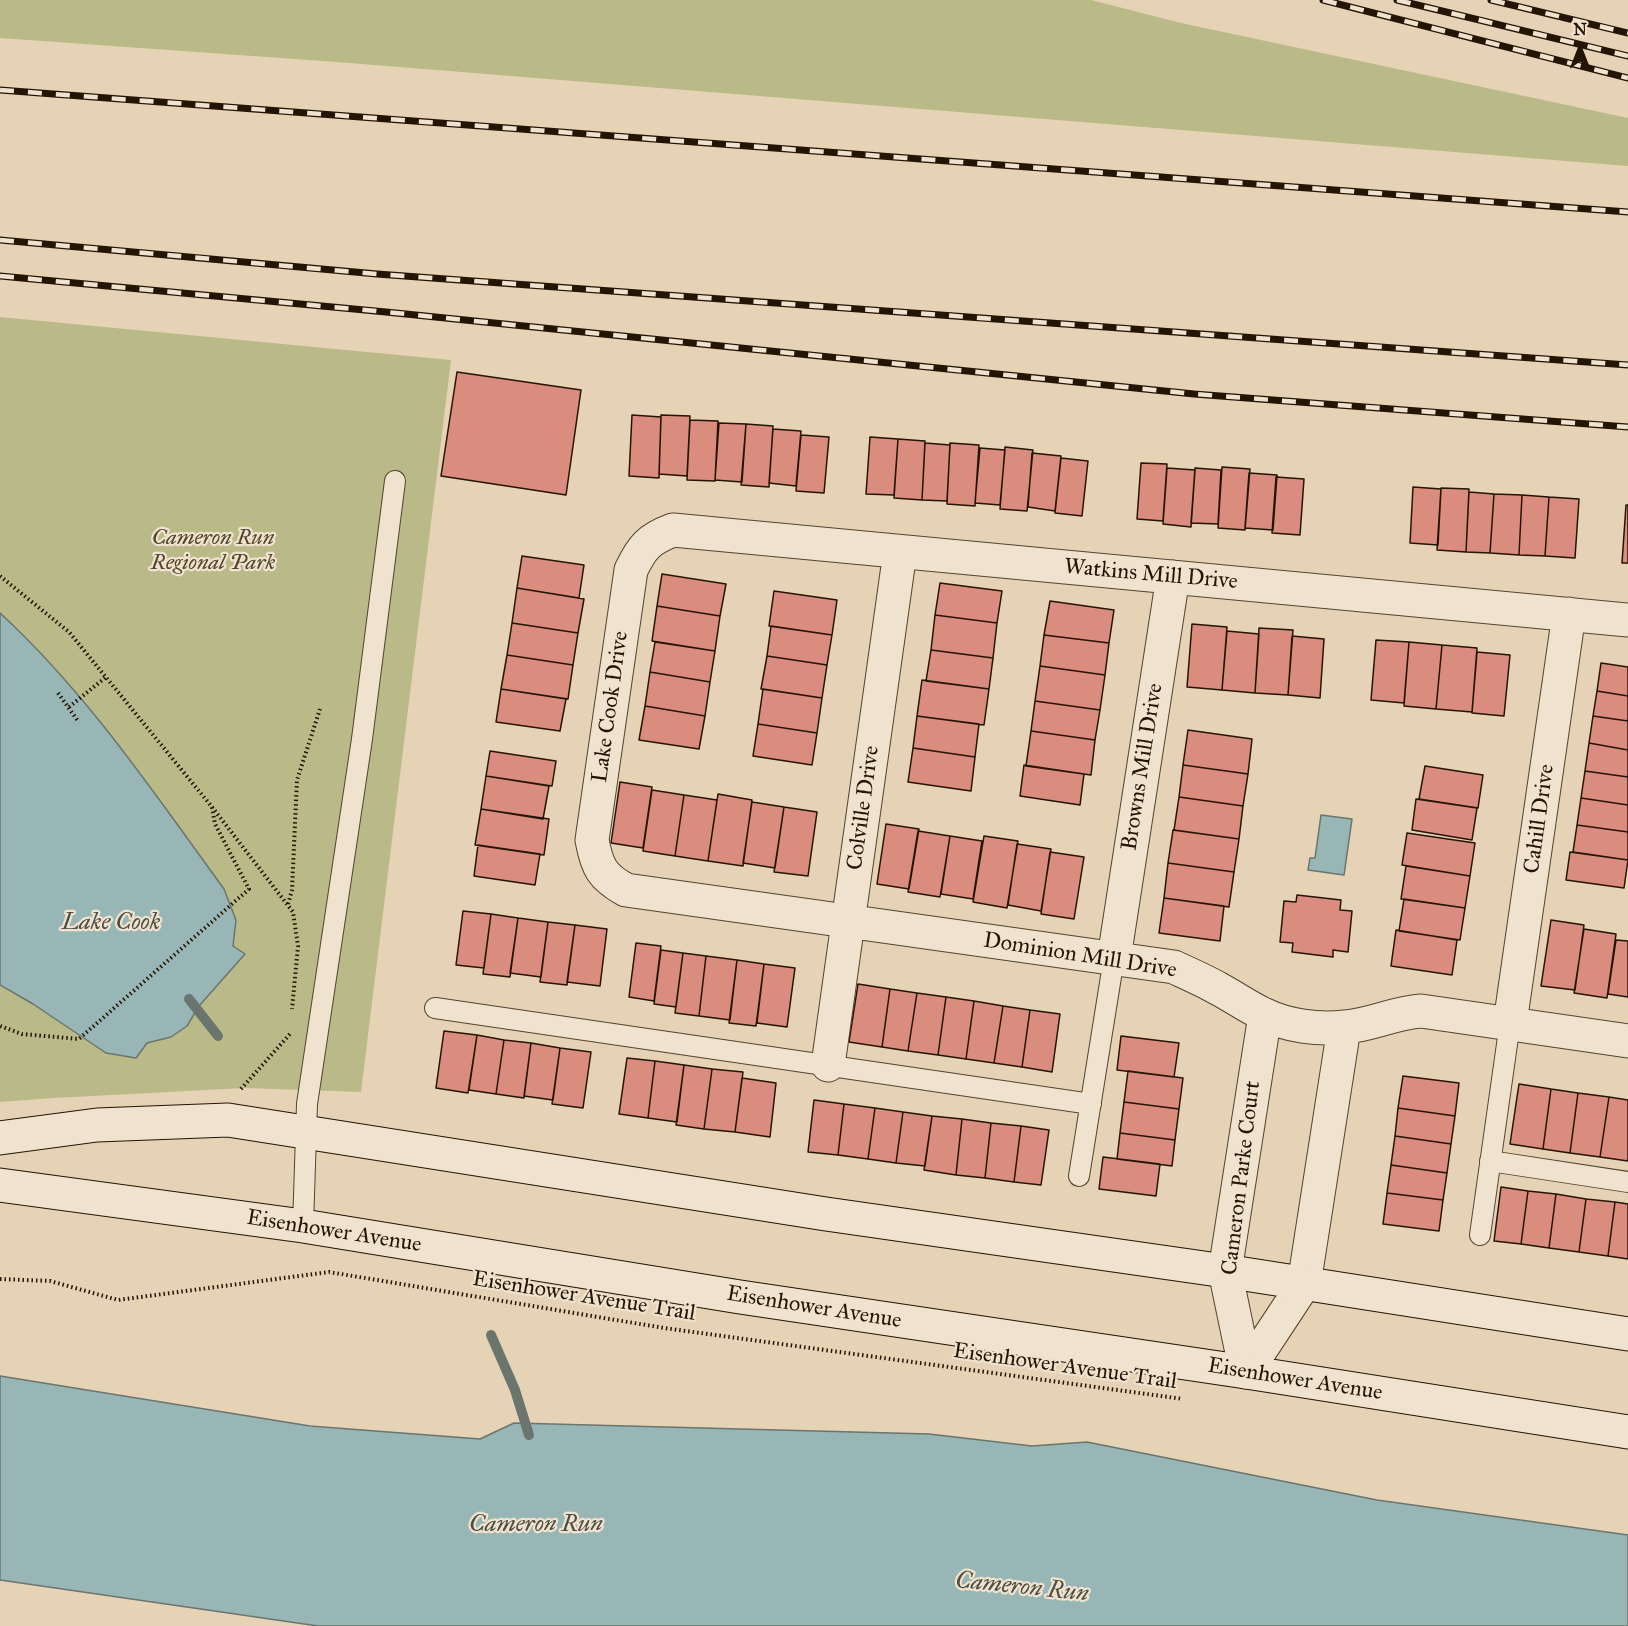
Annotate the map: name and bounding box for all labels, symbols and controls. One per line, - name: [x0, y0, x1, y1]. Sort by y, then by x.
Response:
- north arrow: [1550, 18, 1610, 78]
- text: N: [1573, 20, 1587, 39]
- park label: Cameron Run Regional Park: [151, 526, 275, 578]
- street label: Watkins Mill Drive: [1063, 554, 1239, 596]
- street label: Lake Cook Drive: [587, 630, 635, 784]
- street label: Browns Mill Drive: [1117, 681, 1169, 853]
- street label: Colville Drive: [842, 744, 886, 872]
- street label: Cahill Drive: [1519, 763, 1561, 875]
- water label: Lake Cook: [62, 909, 160, 937]
- street label: Dominion Mill Drive: [982, 928, 1178, 984]
- street label: Cameron Parke Court: [1217, 1079, 1267, 1277]
- street label: Eisenhower Avenue: [245, 1205, 423, 1259]
- street label: Eisenhower Avenue Trail: [471, 1266, 697, 1328]
- street label: Eisenhower Avenue: [725, 1281, 903, 1335]
- street label: Eisenhower Avenue Trail: [952, 1338, 1178, 1396]
- street label: Eisenhower Avenue: [1206, 1353, 1384, 1407]
- water label: Cameron Run: [469, 1511, 603, 1539]
- water label: Cameron Run: [954, 1567, 1090, 1609]

